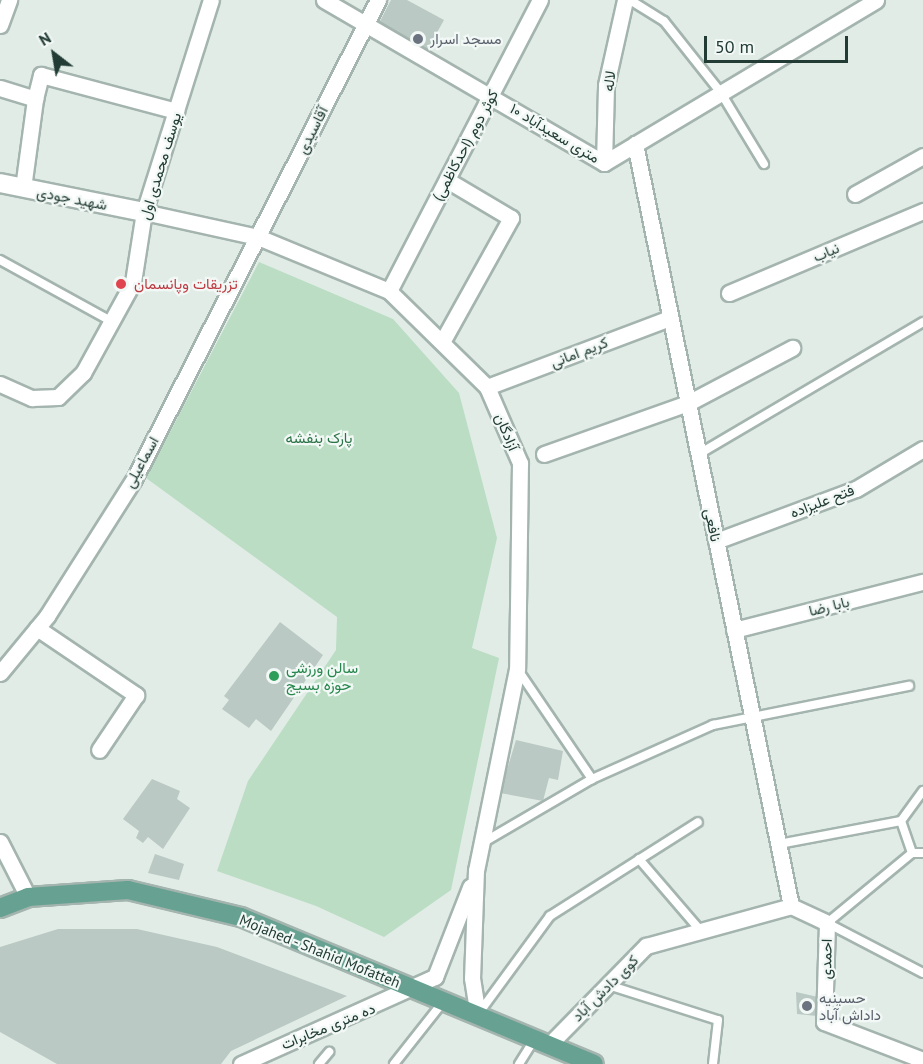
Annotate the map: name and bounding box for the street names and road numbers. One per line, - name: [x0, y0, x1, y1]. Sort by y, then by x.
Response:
- street label: لاله: [599, 70, 619, 92]
- street label: کوثر دوم (احدکاظمی): [428, 86, 502, 204]
- street label: ۱۰ متری سعیدآباد: [507, 99, 603, 167]
- street label: آقاسیدی: [292, 103, 332, 157]
- street label: یوسف محمدی اول: [135, 110, 185, 222]
- street label: شهید جودی: [35, 182, 109, 214]
- street label: نیاب: [810, 238, 842, 266]
- street label: کریم امانی: [548, 333, 610, 371]
- street label: آزادگان: [491, 411, 523, 453]
- street label: اسماعیلی: [120, 433, 162, 491]
- street label: فتح علیزاده: [787, 481, 857, 521]
- street label: نافعی: [701, 507, 725, 543]
- street label: بابا رضا: [807, 592, 851, 620]
- street label: Mojahed - Shahid Mofatteh: [236, 910, 404, 992]
- street label: احمدی: [817, 939, 835, 979]
- street label: کوی دادش آباد: [568, 951, 642, 1025]
- street label: ده متری مخابرات: [278, 999, 378, 1053]

